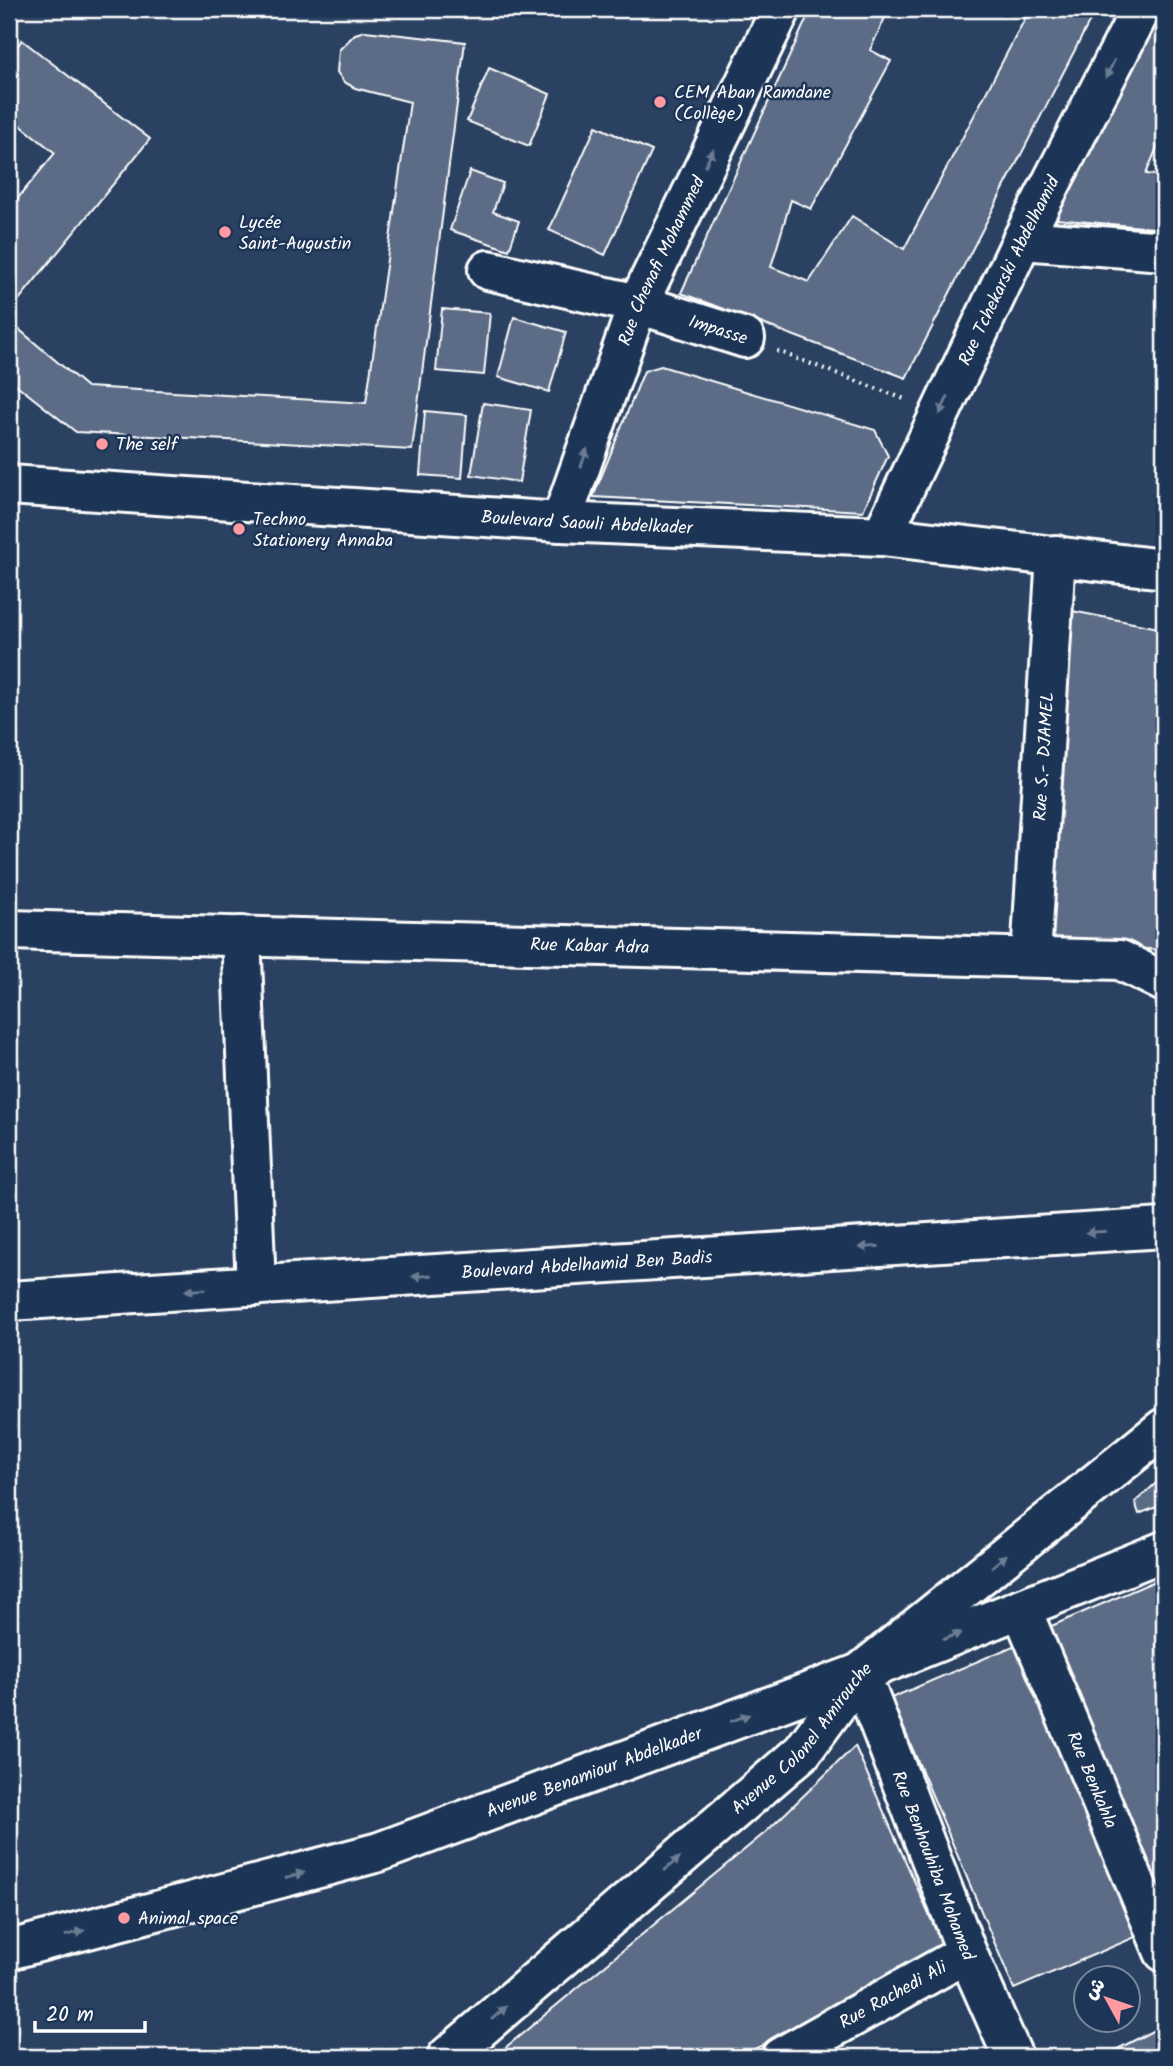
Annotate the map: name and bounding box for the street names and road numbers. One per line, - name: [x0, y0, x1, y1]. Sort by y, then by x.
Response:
- street label: Rue Tchekarski Abdelhamid: [951, 170, 1069, 371]
- street label: Rue Chenafi Mohammed: [611, 171, 714, 350]
- street label: Impasse: [685, 308, 751, 354]
- street label: Boulevard Saouli Abdelkader: [480, 504, 694, 544]
- street label: Rue S.- DJAMEL: [1026, 691, 1063, 822]
- street label: Rue Kabar Adra: [530, 931, 650, 963]
- street label: Boulevard Abdelhamid Ben Badis: [461, 1244, 714, 1288]
- street label: Avenue Colonel Amirouche: [725, 1656, 879, 1823]
- street label: Avenue Benamiour Abdelkader: [482, 1720, 707, 1827]
- street label: Rue Benkahla: [1058, 1727, 1124, 1834]
- street label: Rue Benhouhiba Mohamed: [883, 1767, 982, 1967]
- street label: Rue Rachedi Ali: [834, 1954, 953, 2038]

